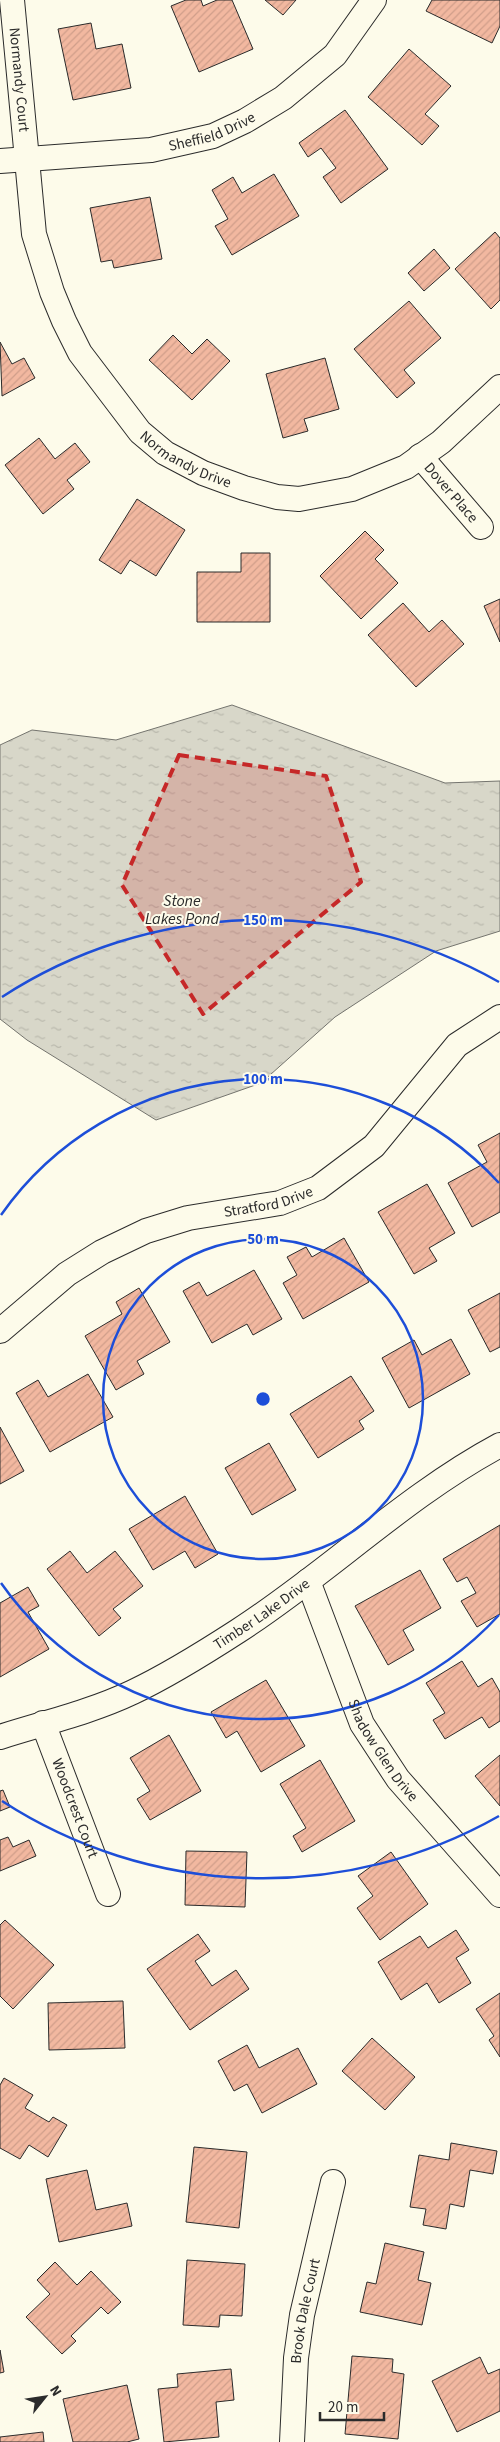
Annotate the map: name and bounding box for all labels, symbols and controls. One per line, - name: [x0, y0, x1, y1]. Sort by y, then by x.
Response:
- street label: Normandy Court: [4, 26, 35, 133]
- street label: Sheffield Drive: [166, 107, 259, 156]
- street label: Normandy Drive: [135, 426, 234, 493]
- street label: Dover Place: [419, 458, 483, 527]
- water label: Stone Lakes Pond: [145, 890, 219, 930]
- text: 150 m: [243, 910, 283, 931]
- text: 100 m: [243, 1069, 283, 1090]
- street label: Stratford Drive: [222, 1181, 316, 1223]
- text: 50 m: [247, 1229, 279, 1250]
- centre of rings: [254, 1390, 272, 1408]
- street label: Timber Lake Drive: [209, 1573, 314, 1655]
- street label: Shadow Glen Drive: [343, 1696, 423, 1806]
- street label: Woodcrest Court: [47, 1755, 104, 1861]
- street label: Brook Dale Court: [285, 2256, 325, 2364]
- north arrow: [20, 2372, 70, 2422]
- text: N: [44, 2382, 66, 2400]
- scale bar: [320, 2390, 384, 2422]
- text: 20 m: [328, 2397, 358, 2418]

